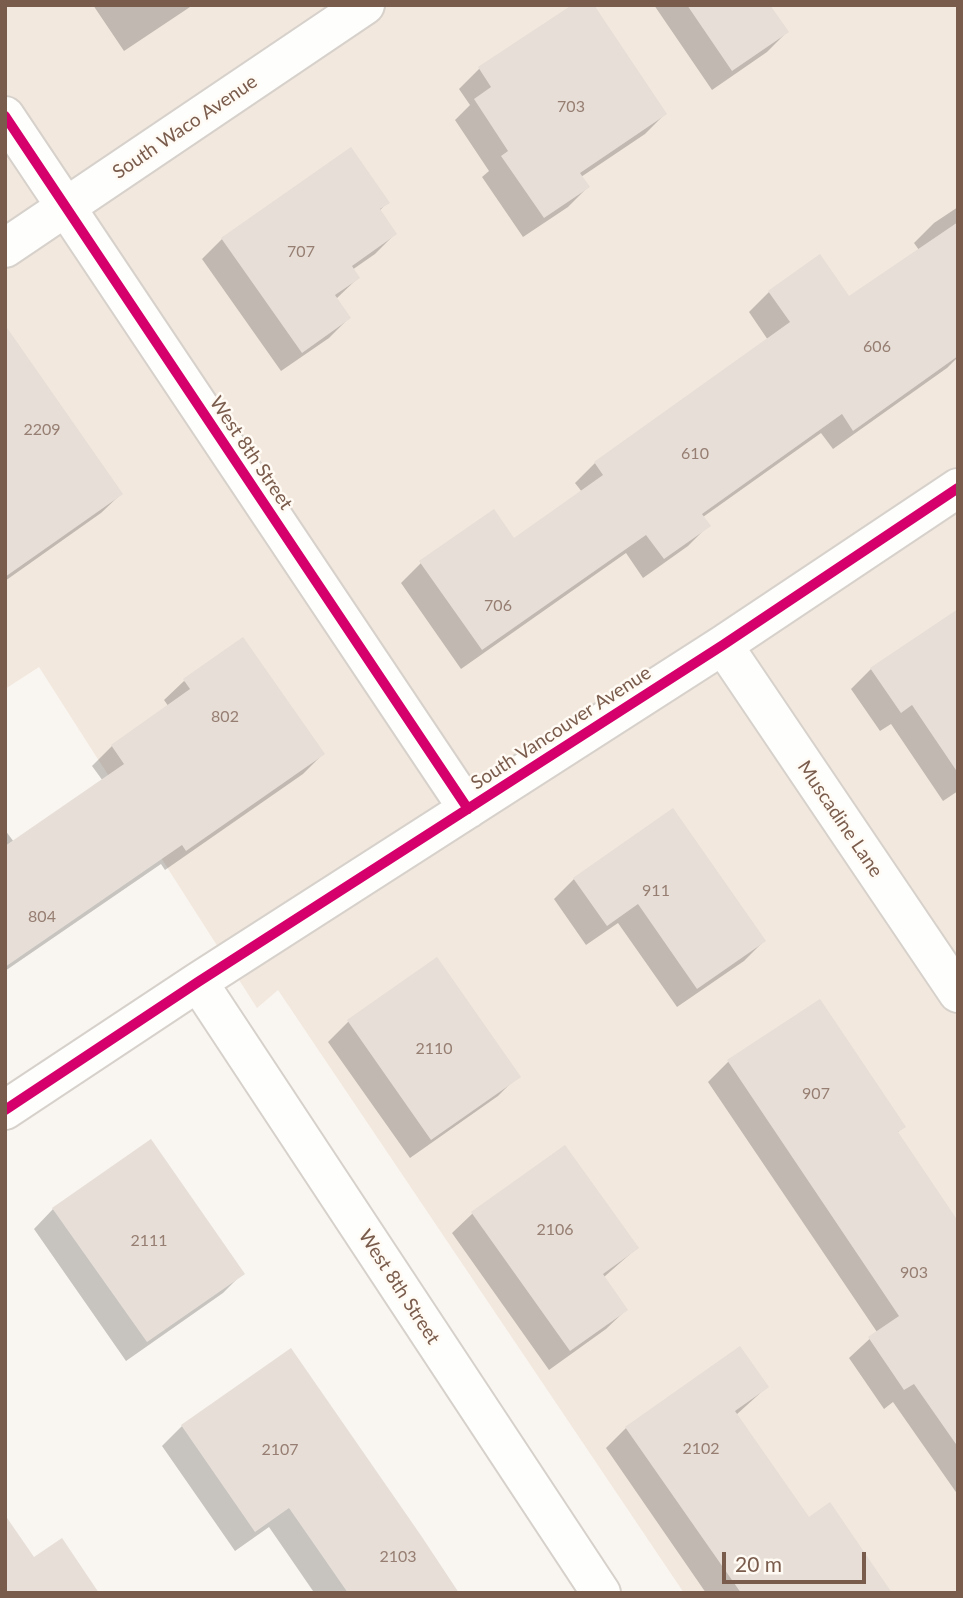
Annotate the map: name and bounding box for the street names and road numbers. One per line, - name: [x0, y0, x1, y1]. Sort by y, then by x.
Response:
- street label: South Waco Avenue: [108, 70, 262, 184]
- street label: West 8th Street: [205, 392, 297, 514]
- street label: South Vancouver Avenue: [467, 661, 655, 795]
- street label: Muscadine Lane: [793, 757, 887, 881]
- street label: West 8th Street: [354, 1225, 444, 1349]

